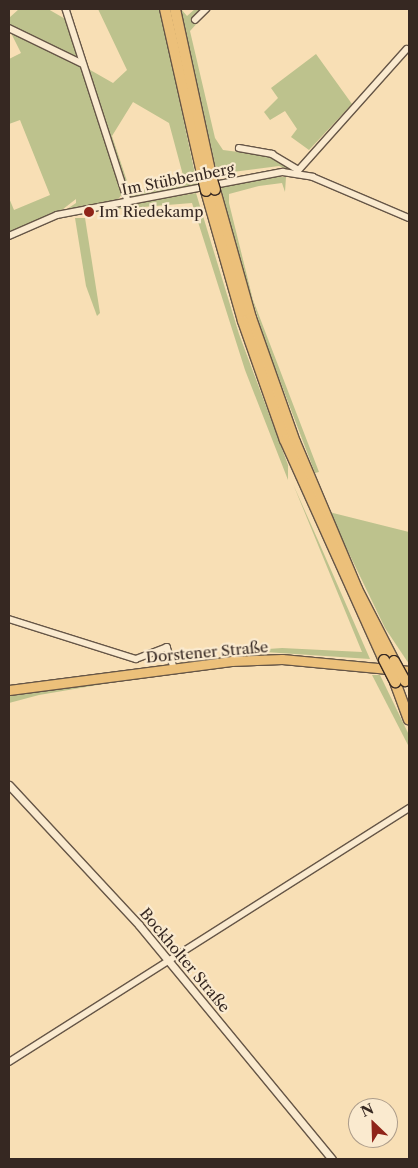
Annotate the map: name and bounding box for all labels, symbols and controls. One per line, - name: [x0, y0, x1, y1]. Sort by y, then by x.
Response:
- street label: Im Stübbenberg: [120, 159, 236, 199]
- place label: Im Riedekamp: [99, 203, 204, 221]
- marker: Im Riedekamp: [83, 206, 95, 218]
- street label: Dorstener Straße: [145, 638, 269, 666]
- street label: Bockholter Straße: [136, 904, 234, 1016]
- north arrow: [348, 1098, 398, 1148]
- text: N: [358, 1100, 377, 1121]

